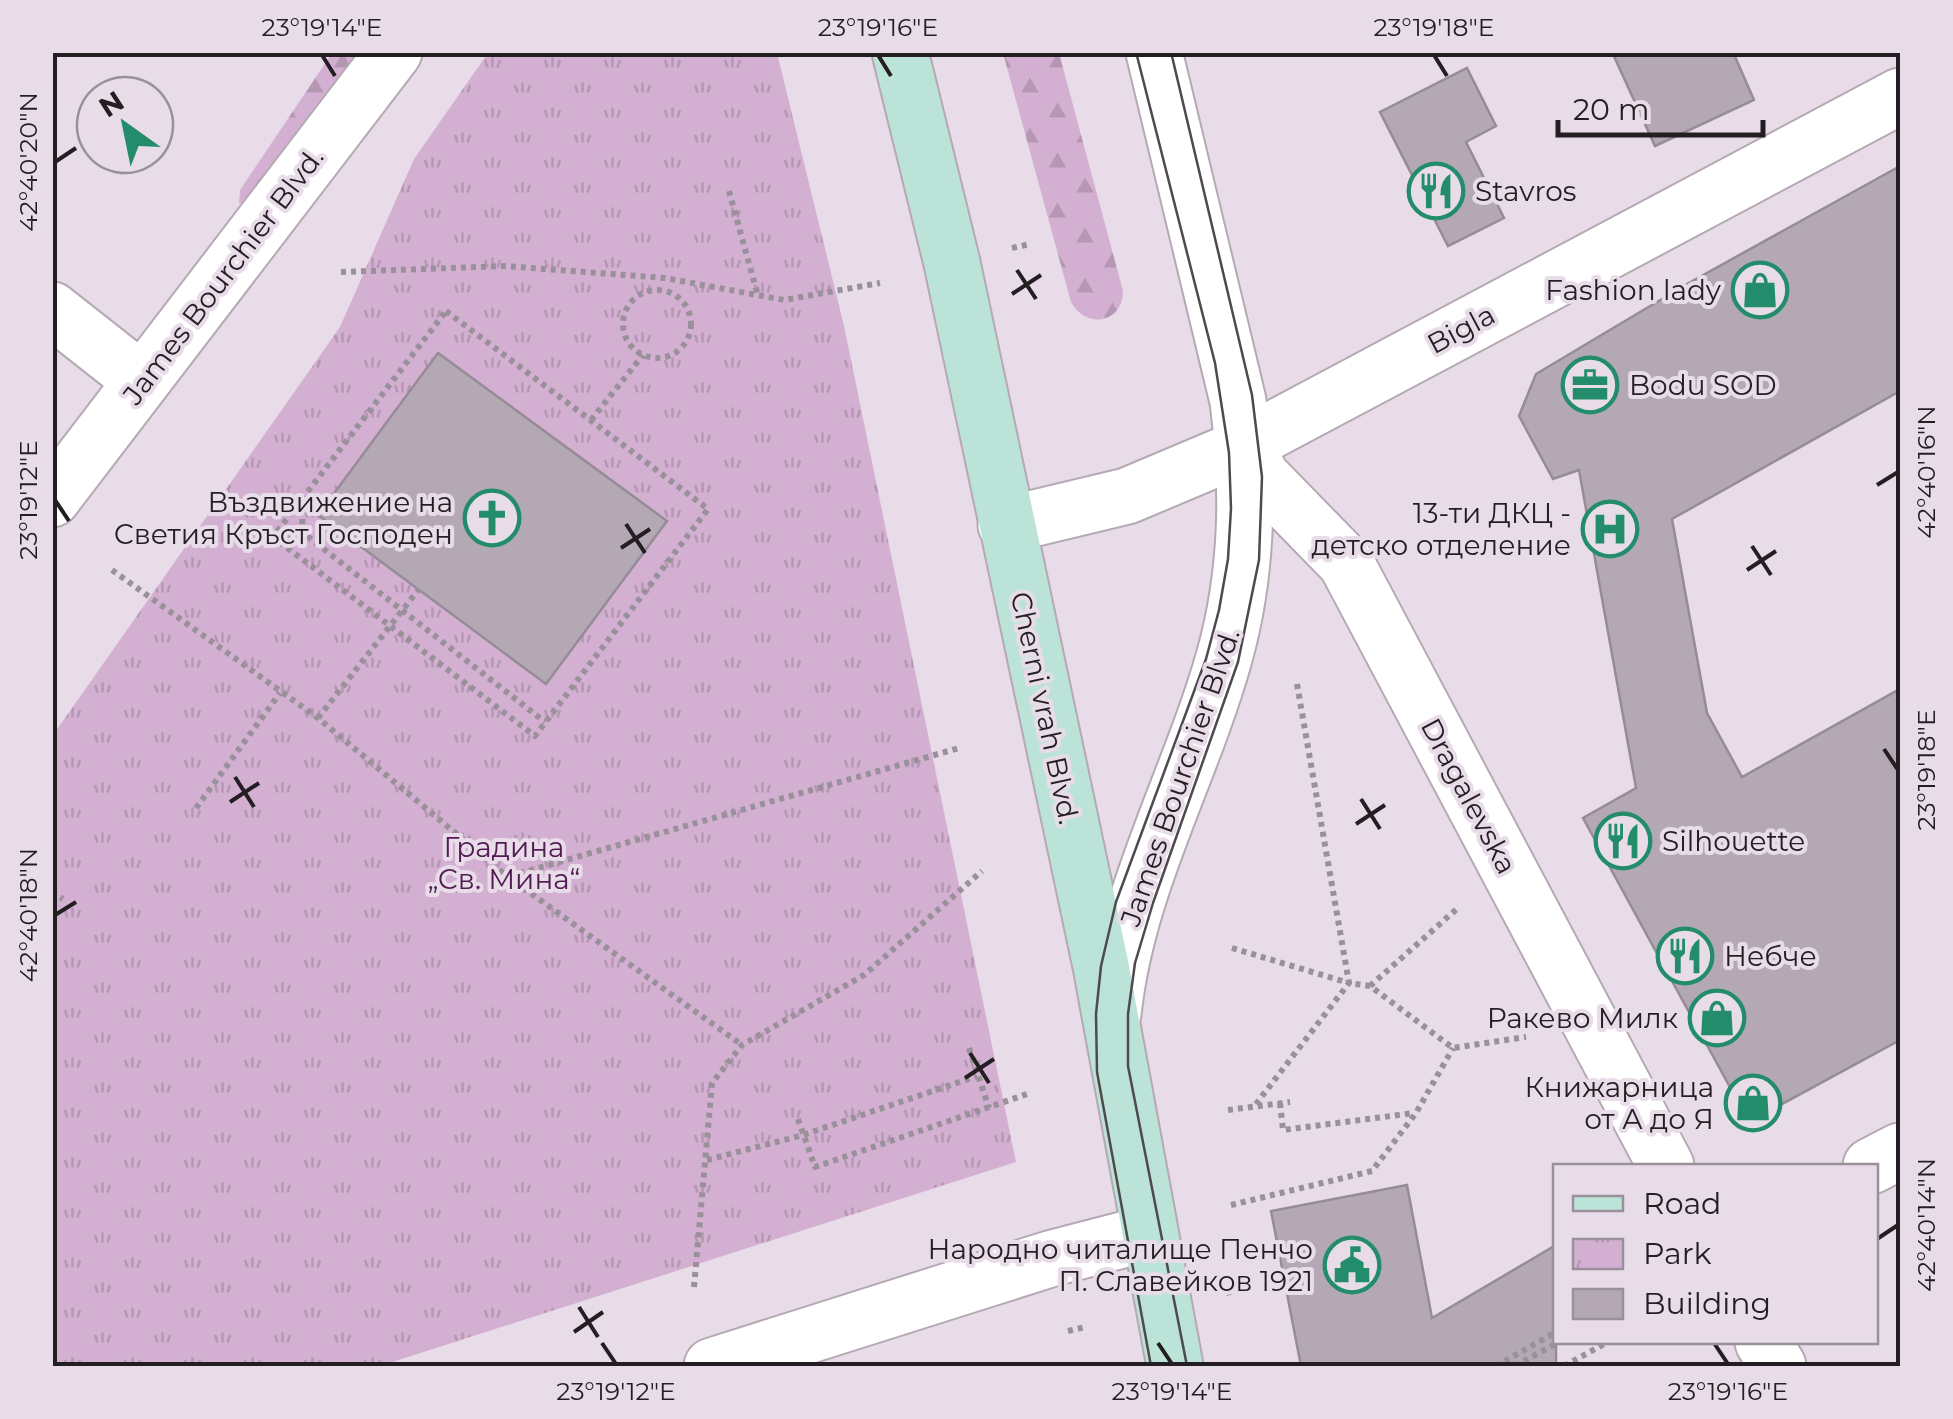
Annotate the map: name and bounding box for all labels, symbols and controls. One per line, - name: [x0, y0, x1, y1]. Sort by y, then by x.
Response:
- text: 23°19'14"E: [262, 12, 383, 42]
- text: 23°19'16"E: [818, 12, 938, 42]
- text: 23°19'18"E: [1373, 12, 1495, 42]
- north arrow: [75, 75, 175, 175]
- scale bar: [1558, 75, 1763, 137]
- text: N: [93, 84, 130, 124]
- text: 20 m: [1573, 91, 1650, 128]
- text: 42°40'20"N: [13, 92, 43, 232]
- street label: James Bourchier Blvd.: [115, 141, 331, 412]
- restaurant icon: Stavros: [1406, 161, 1466, 221]
- place label: Stavros: [1475, 174, 1577, 208]
- shop icon: Fashion lady: [1730, 260, 1790, 320]
- place label: Fashion lady: [1545, 273, 1722, 307]
- street label: Bigla: [1421, 297, 1501, 361]
- office icon: Bodu SOD: [1560, 355, 1620, 415]
- place label: Bodu SOD: [1629, 368, 1777, 402]
- text: 42°40'16"N: [1911, 405, 1941, 539]
- text: 23°19'12"E: [13, 440, 43, 560]
- place label: Въздвижение на Светия Кръст Господен: [114, 485, 453, 551]
- church icon: Въздвижение на Светия Кръст Господен: [462, 488, 522, 548]
- place label: 13-ти ДКЦ - детско отделение: [1312, 496, 1571, 562]
- hospital icon: 13-ти ДКЦ - детско отделение: [1580, 499, 1640, 559]
- street label: Cherni vrah Blvd.: [1004, 589, 1086, 827]
- street label: James Bourchier Blvd.: [1113, 624, 1247, 931]
- text: 23°19'18"E: [1911, 709, 1941, 831]
- street label: Dragalevska: [1414, 712, 1524, 880]
- restaurant icon: Silhouette: [1593, 811, 1653, 871]
- place label: Silhouette: [1662, 824, 1805, 858]
- park label: Градина „Св. Мина“: [428, 830, 580, 896]
- text: 42°40'18"N: [13, 848, 43, 982]
- restaurant icon: Небче: [1655, 926, 1715, 986]
- place label: Небче: [1724, 939, 1817, 973]
- shop icon: Ракево Милк: [1687, 988, 1747, 1048]
- place label: Ракево Милк: [1487, 1001, 1678, 1035]
- place label: Книжарница от А до Я: [1524, 1070, 1714, 1136]
- shop icon: Книжарница от А до Я: [1723, 1073, 1783, 1133]
- text: 42°40'14"N: [1911, 1158, 1941, 1292]
- legend: [1553, 1164, 1878, 1344]
- text: Road: [1643, 1185, 1721, 1222]
- place label: Народно читалище Пенчо П. Славейков 1921: [927, 1232, 1313, 1298]
- public building icon: Народно читалище Пенчо П. Славейков 1921: [1322, 1235, 1382, 1295]
- text: Park: [1643, 1235, 1712, 1272]
- text: Building: [1643, 1285, 1771, 1322]
- text: 23°19'12"E: [556, 1376, 676, 1406]
- text: 23°19'14"E: [1112, 1376, 1233, 1406]
- text: 23°19'16"E: [1668, 1376, 1788, 1406]

